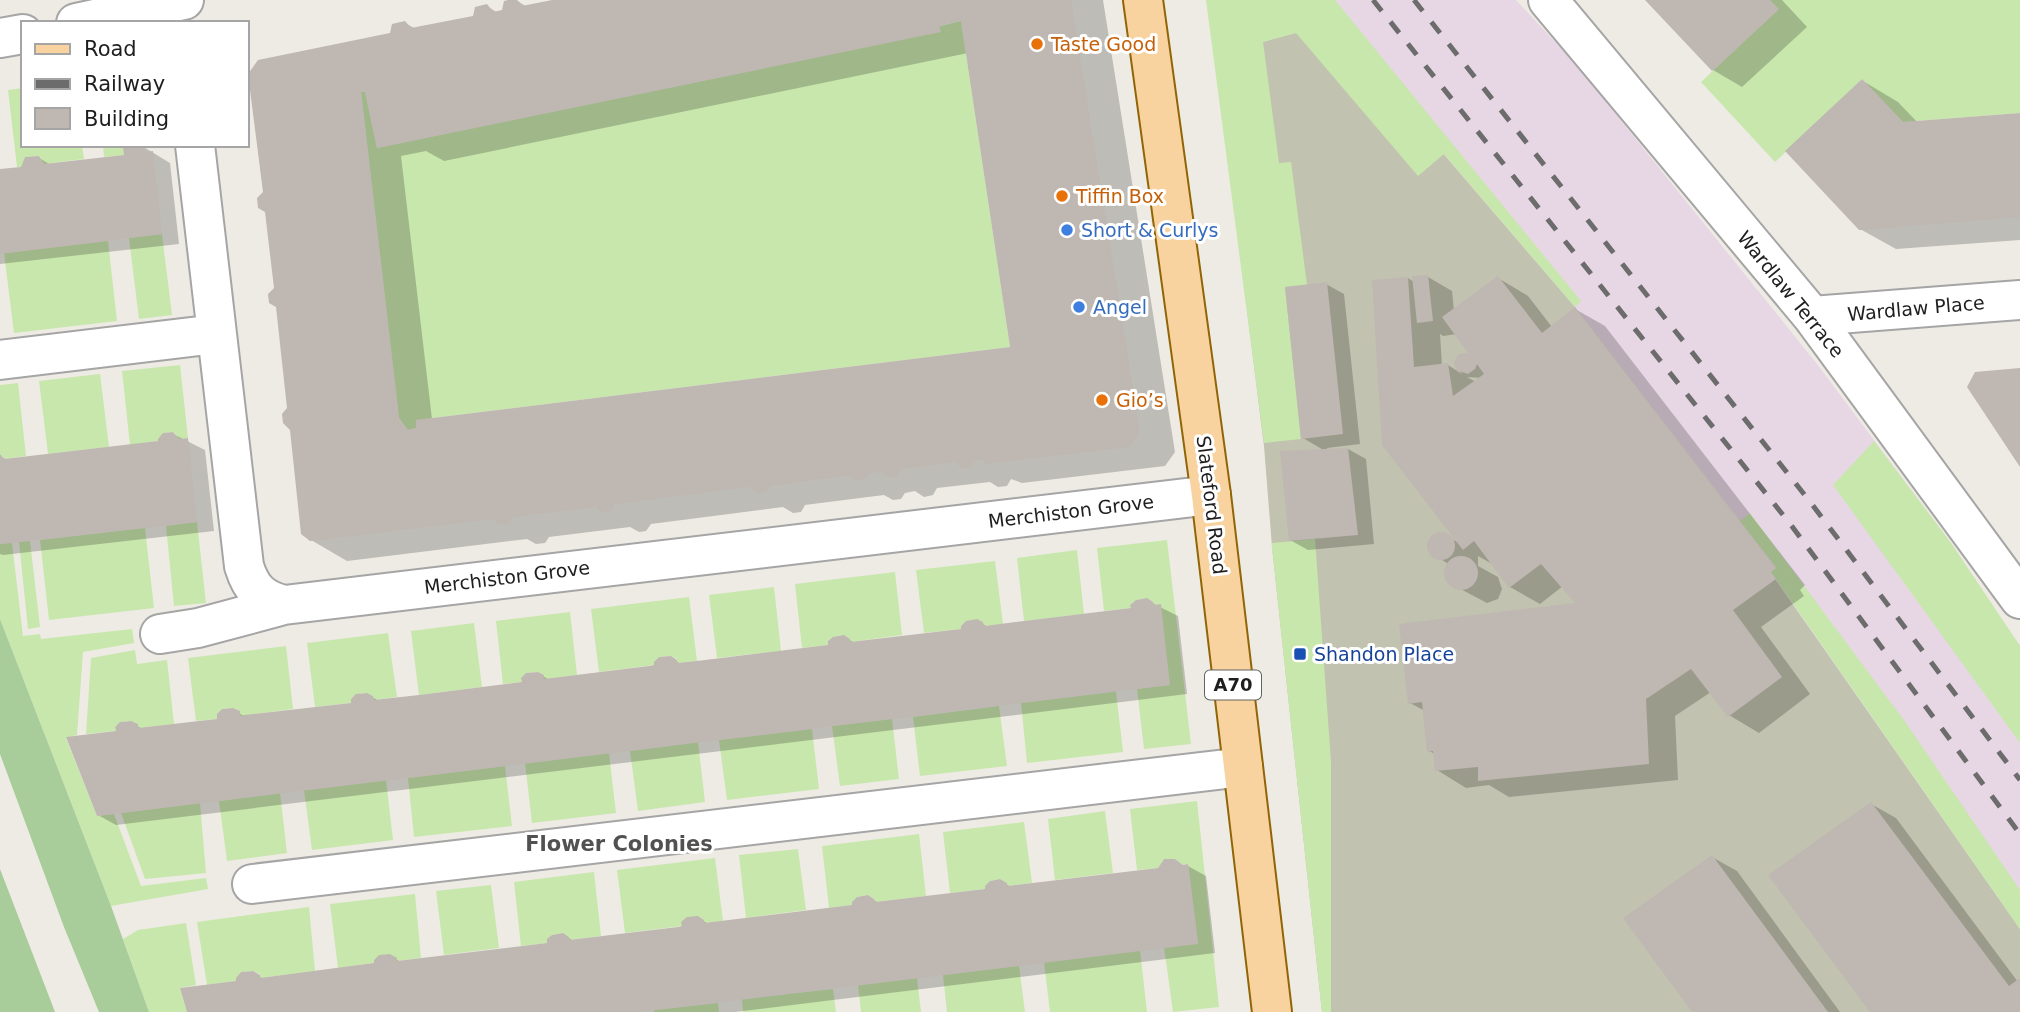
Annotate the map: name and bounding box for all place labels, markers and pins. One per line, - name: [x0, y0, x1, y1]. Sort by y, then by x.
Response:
- place label: Taste Good: [1050, 33, 1156, 55]
- marker: Taste Good: [1029, 36, 1045, 52]
- place label: Tiffin Box: [1075, 185, 1164, 207]
- marker: Tiffin Box: [1054, 188, 1070, 204]
- place label: Short & Curlys: [1081, 219, 1218, 241]
- marker: Short & Curlys: [1059, 222, 1075, 238]
- place label: Angel: [1093, 296, 1147, 318]
- marker: Angel: [1071, 299, 1087, 315]
- place label: Gio’s: [1116, 389, 1164, 411]
- marker: Gio’s: [1094, 392, 1110, 408]
- place label: Shandon Place: [1314, 643, 1454, 665]
- marker: Shandon Place: [1292, 646, 1308, 662]

